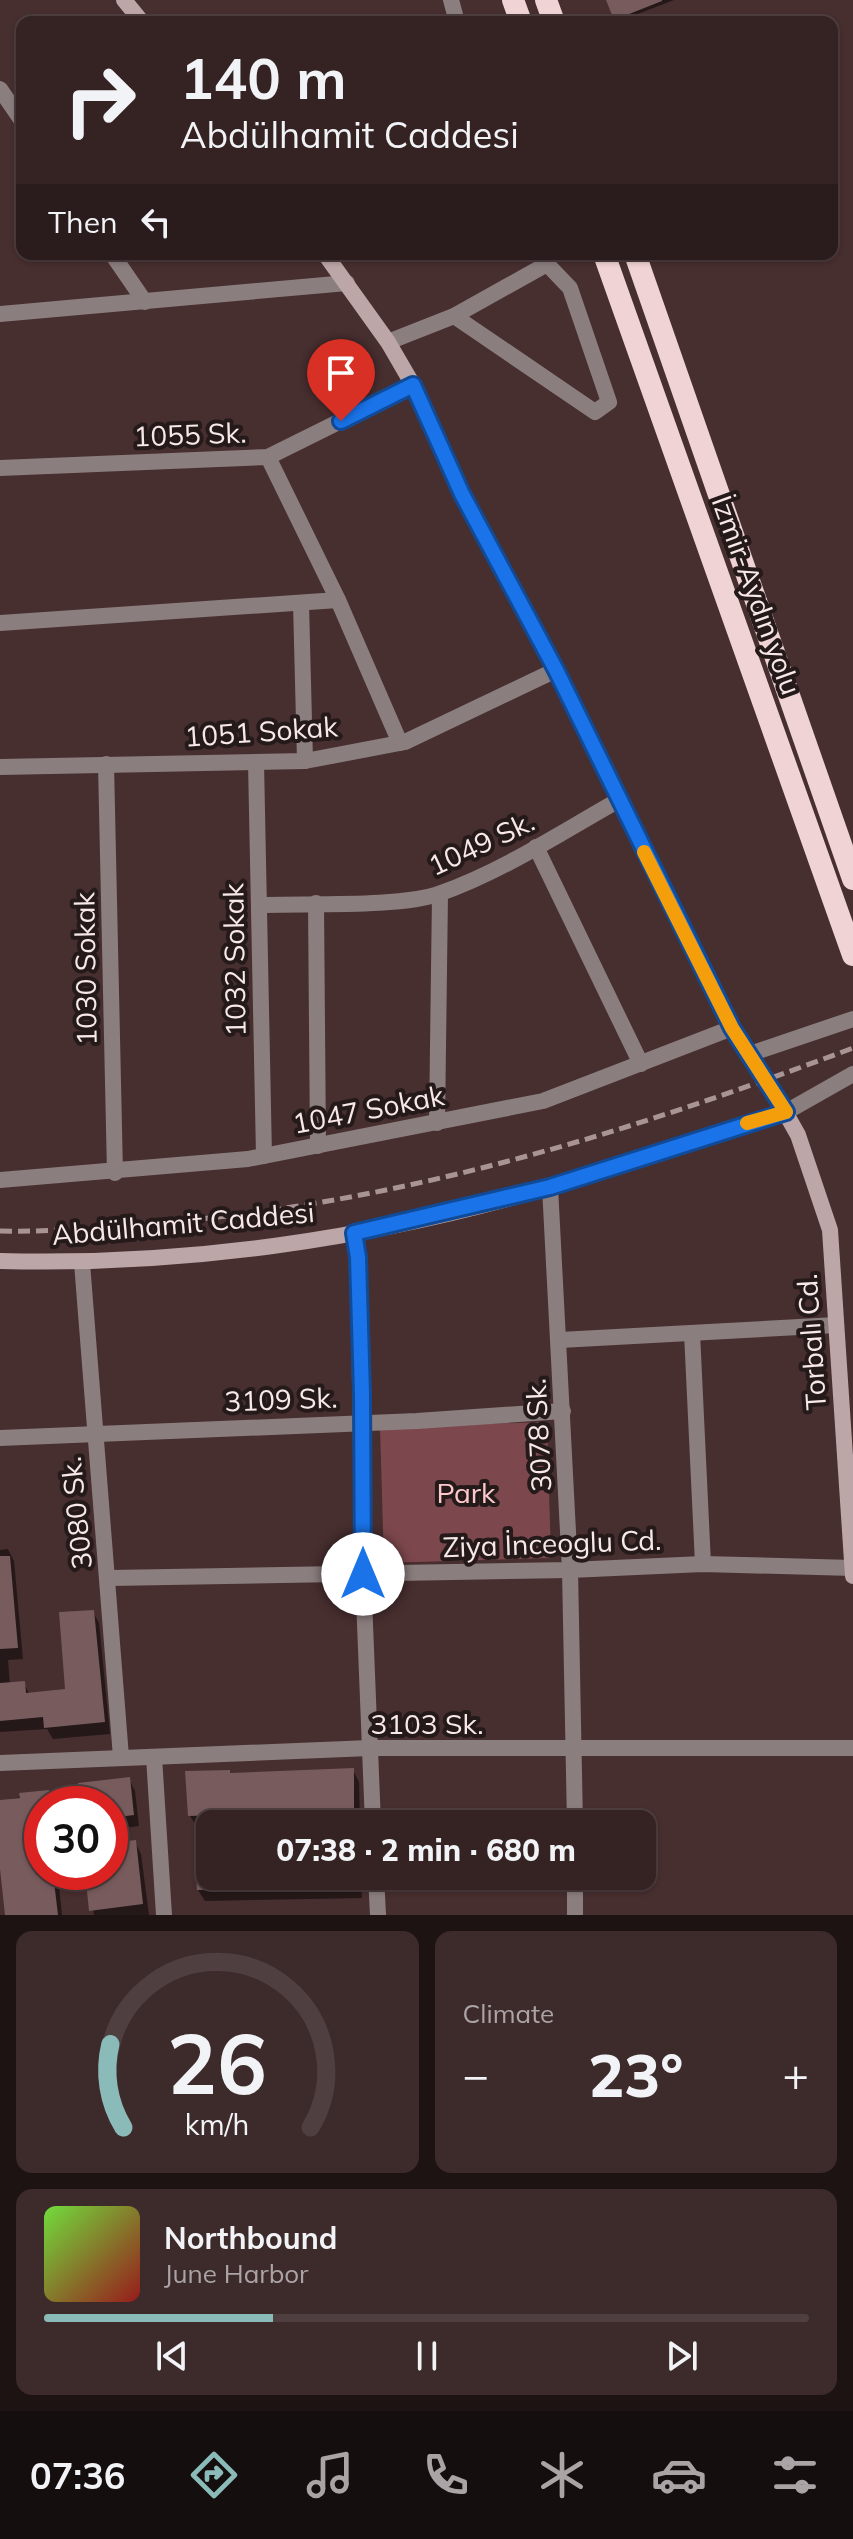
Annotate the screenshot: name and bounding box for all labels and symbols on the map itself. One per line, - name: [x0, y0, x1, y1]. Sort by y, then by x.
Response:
- pin: [307, 339, 375, 421]
- street label: 1055 Sk.: [133, 415, 247, 453]
- street label: İzmir-Aydın yolu: [705, 491, 809, 699]
- street label: 1051 Sokak: [183, 708, 339, 754]
- street label: 1049 Sk.: [422, 803, 540, 883]
- street label: 1032 Sokak: [215, 882, 253, 1037]
- street label: 1030 Sokak: [66, 891, 104, 1046]
- street label: 1047 Sokak: [289, 1077, 447, 1141]
- street label: Abdülhamit Caddesi: [50, 1194, 316, 1252]
- street label: Torbalı Cd.: [789, 1273, 833, 1411]
- street label: 3078 Sk.: [518, 1378, 558, 1492]
- street label: 3109 Sk.: [224, 1380, 338, 1418]
- street label: 3080 Sk.: [53, 1455, 99, 1571]
- park label: Park: [437, 1475, 496, 1510]
- street label: Ziya İnceoglu Cd.: [442, 1522, 662, 1564]
- position arrow: [321, 1532, 405, 1616]
- street label: 3103 Sk.: [370, 1706, 484, 1741]
- speed limit sign: 30: [24, 1786, 128, 1890]

